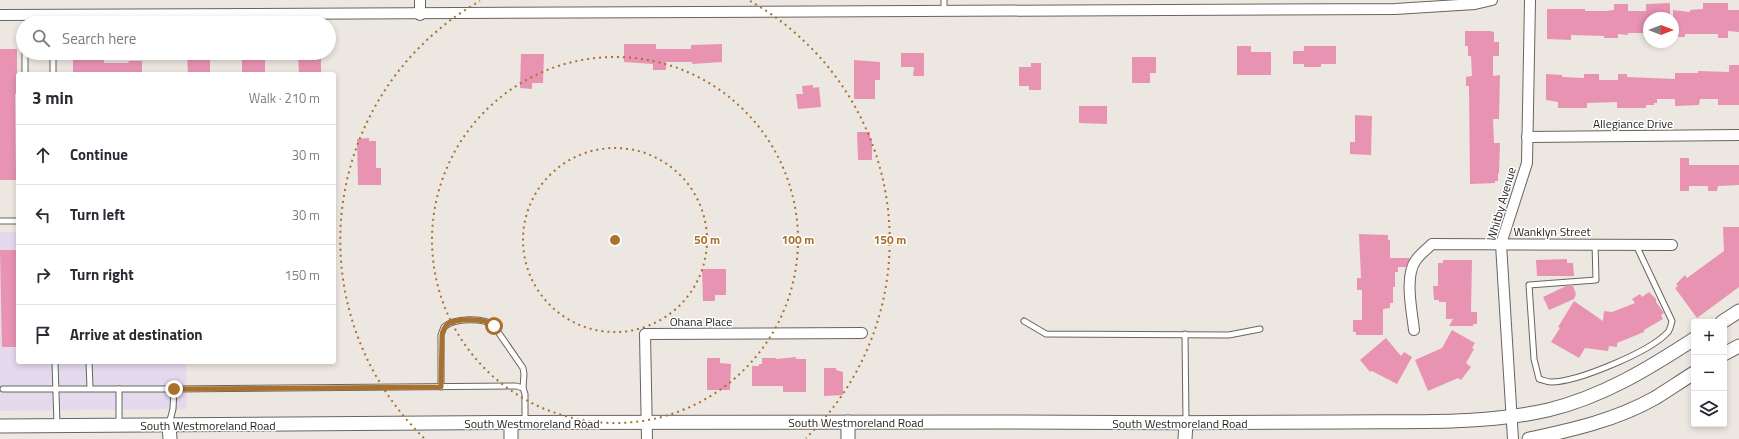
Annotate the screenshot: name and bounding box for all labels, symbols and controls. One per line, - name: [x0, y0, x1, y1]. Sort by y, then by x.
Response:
- north arrow: [1643, 12, 1679, 48]
- search box: [16, 16, 336, 60]
- icon: search: [30, 27, 52, 49]
- text: Search here: [62, 27, 136, 50]
- text: 3 min: [32, 85, 73, 111]
- text: Walk · 210 m: [249, 88, 320, 108]
- street label: Allegiance Drive: [1593, 114, 1673, 133]
- text: Continue: [70, 143, 128, 166]
- icon: ahead: [32, 144, 54, 166]
- text: 30 m: [292, 145, 320, 165]
- street label: Whitby Avenue: [1481, 165, 1521, 243]
- text: Turn left: [70, 203, 125, 226]
- icon: left: [32, 204, 54, 226]
- text: 30 m: [292, 205, 320, 225]
- street label: Wanklyn Street: [1513, 222, 1591, 241]
- text: 50 m: [694, 230, 720, 249]
- text: 100 m: [782, 230, 814, 249]
- text: 150 m: [874, 230, 906, 249]
- centre of rings: [608, 233, 622, 247]
- text: Turn right: [70, 263, 134, 286]
- icon: right: [32, 264, 54, 286]
- text: 150 m: [284, 265, 320, 285]
- street label: Ohana Place: [670, 312, 732, 331]
- route start: [485, 317, 503, 335]
- map controls: [1691, 319, 1727, 427]
- button: +: [1691, 319, 1727, 355]
- text: Arrive at destination: [70, 323, 203, 346]
- icon: arrive: [32, 324, 54, 346]
- button: −: [1691, 355, 1727, 391]
- route end: [165, 380, 183, 398]
- button: layers: [1691, 391, 1727, 427]
- street label: South Westmoreland Road: [788, 413, 924, 432]
- street label: South Westmoreland Road: [464, 414, 600, 433]
- street label: South Westmoreland Road: [1112, 414, 1248, 433]
- street label: South Westmoreland Road: [140, 416, 276, 435]

